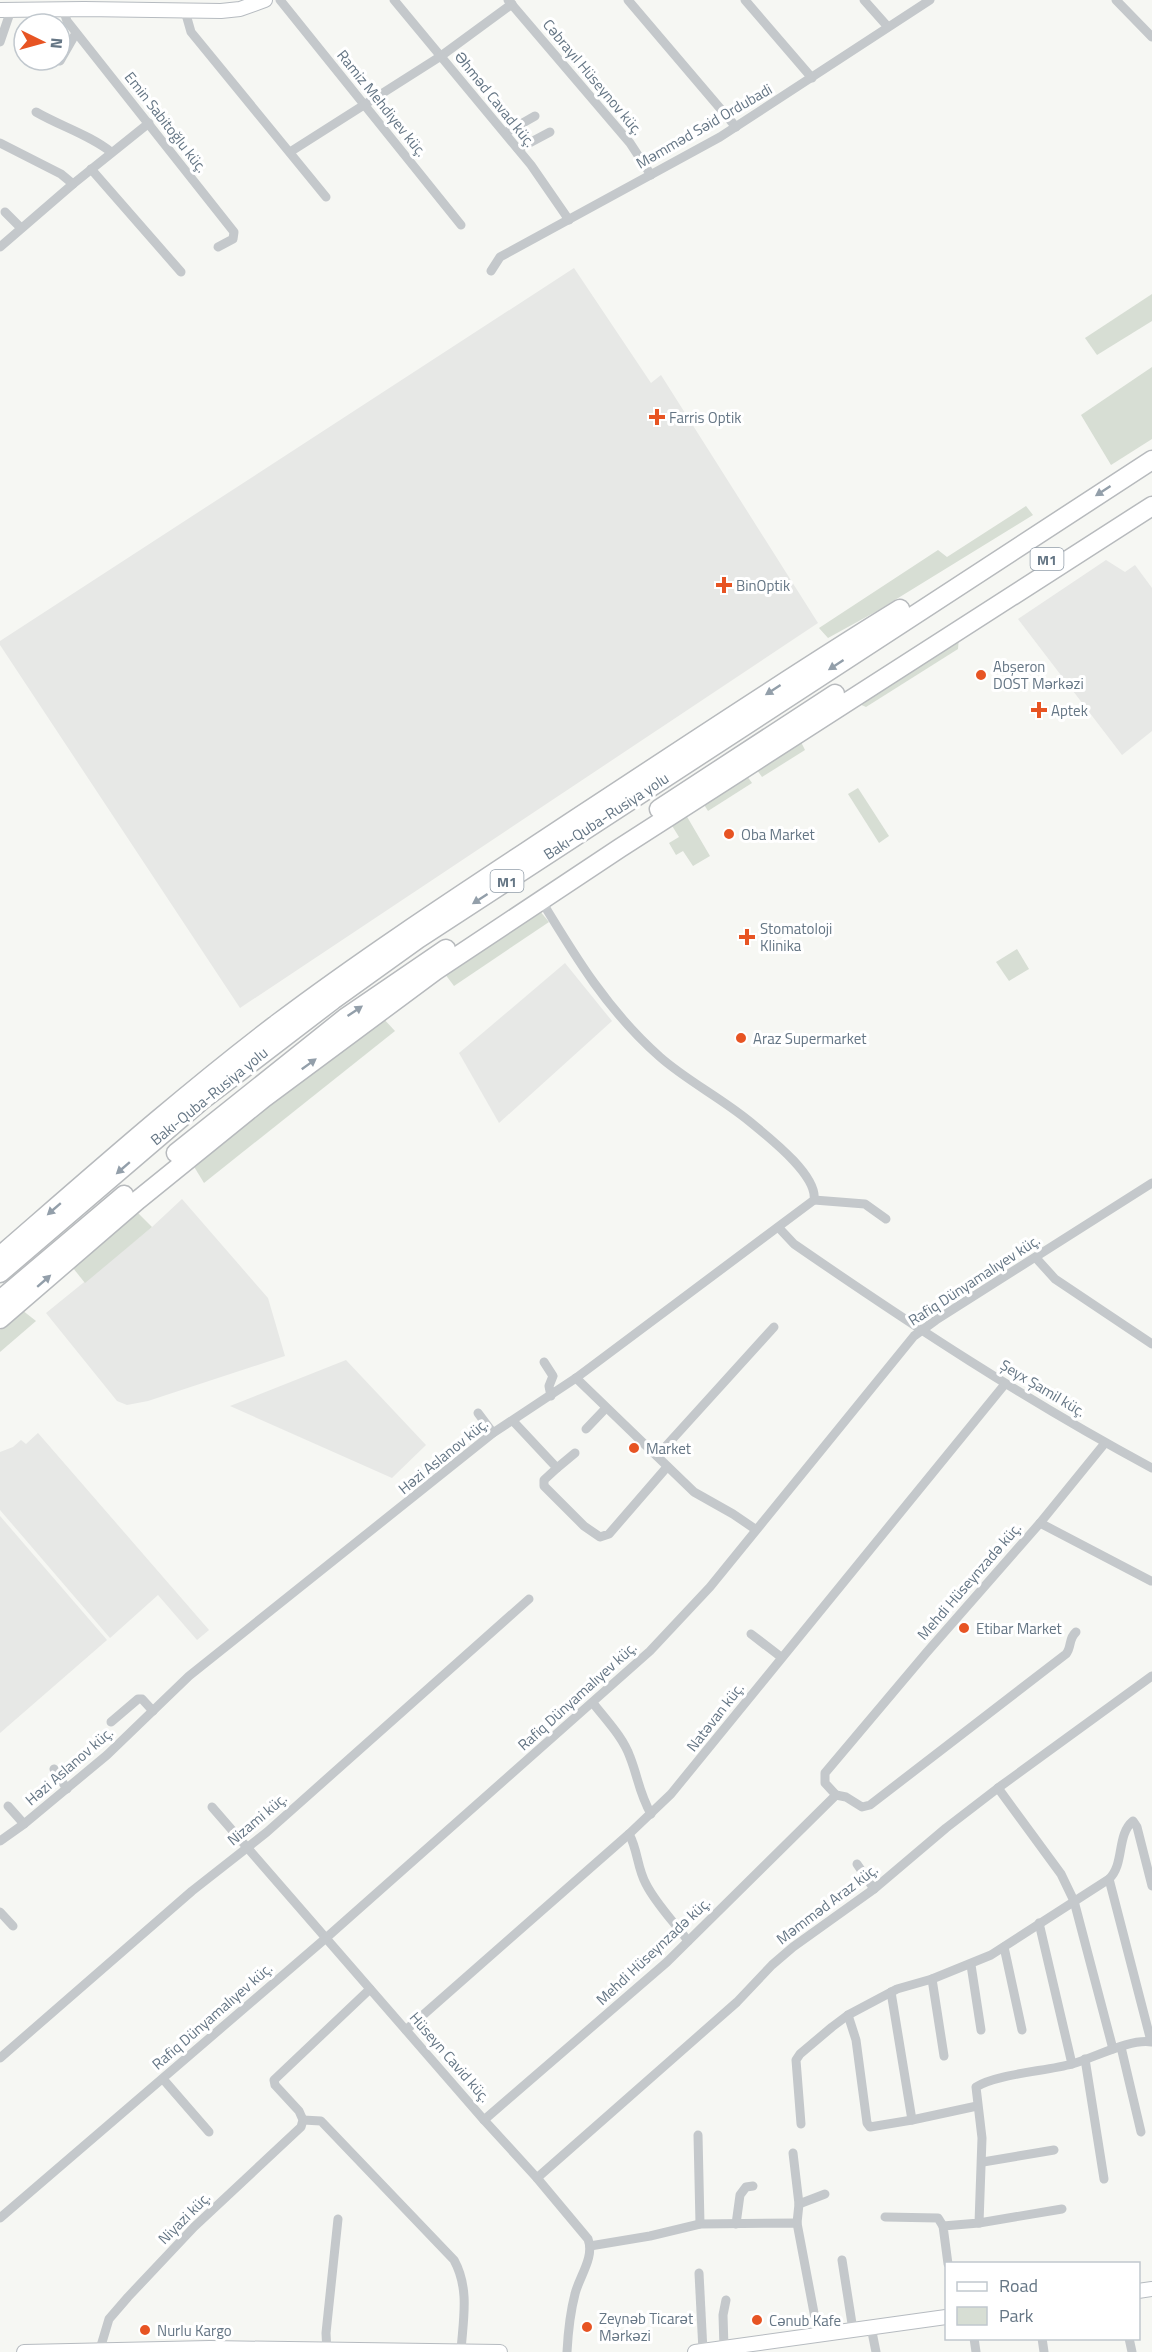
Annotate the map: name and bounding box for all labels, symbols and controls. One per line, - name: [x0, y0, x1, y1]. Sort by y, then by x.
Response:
- north arrow: [12, 12, 72, 72]
- street label: Cəbrayıl Hüseynov küç.: [537, 14, 649, 140]
- text: N: [45, 37, 69, 50]
- street label: Ramiz Mehdiyev küç.: [331, 44, 433, 162]
- street label: Əhməd Cavad küç.: [449, 46, 541, 152]
- street label: Emin Sabitoğlu küç.: [119, 67, 213, 177]
- street label: Məmməd Səid Ordubadi: [632, 78, 776, 174]
- place label: Farris Optik: [669, 406, 741, 429]
- marker: Farris Optik: [650, 410, 664, 424]
- one-way arrow: [1095, 485, 1111, 496]
- road number: M1: [1030, 548, 1064, 570]
- place label: BinOptik: [736, 574, 790, 597]
- marker: BinOptik: [717, 578, 731, 592]
- place label: Abşeron DOST Mərkəzi: [993, 655, 1084, 695]
- one-way arrow: [828, 659, 844, 670]
- marker: Abşeron DOST Mərkəzi: [974, 668, 988, 682]
- one-way arrow: [764, 684, 781, 695]
- place label: Aptek: [1051, 699, 1088, 722]
- marker: Aptek: [1032, 703, 1046, 717]
- street label: Bakı-Quba-Rusiya yolu: [539, 767, 673, 865]
- place label: Oba Market: [741, 823, 815, 846]
- marker: Oba Market: [722, 827, 736, 841]
- road number: M1: [490, 870, 524, 892]
- one-way arrow: [472, 893, 488, 904]
- place label: Stomatoloji Klinika: [760, 917, 832, 957]
- marker: Stomatoloji Klinika: [738, 928, 756, 946]
- one-way arrow: [347, 1006, 363, 1017]
- place label: Araz Supermarket: [753, 1027, 867, 1050]
- marker: Araz Supermarket: [734, 1031, 748, 1045]
- street label: Bakı-Quba-Rusiya yolu: [145, 1041, 273, 1151]
- one-way arrow: [301, 1058, 317, 1070]
- one-way arrow: [115, 1161, 131, 1174]
- one-way arrow: [47, 1202, 62, 1215]
- street label: Rafiq Dünyamalıyev küç.: [903, 1229, 1045, 1331]
- one-way arrow: [36, 1275, 51, 1288]
- street label: Şeyx Şamil küç.: [996, 1353, 1090, 1423]
- street label: Həzi Aslanov küç.: [393, 1412, 493, 1500]
- place label: Market: [646, 1437, 692, 1460]
- marker: Market: [627, 1441, 641, 1455]
- street label: Mehdi Hüseynzadə küç.: [911, 1517, 1027, 1645]
- place label: Etibar Market: [976, 1617, 1062, 1640]
- marker: Etibar Market: [957, 1621, 971, 1635]
- street label: Rafiq Dünyamalıyev küç.: [512, 1636, 642, 1756]
- street label: Natəvan küç.: [681, 1678, 749, 1756]
- street label: Həzi Aslanov küç.: [20, 1721, 118, 1811]
- street label: Nizami küç.: [222, 1787, 292, 1851]
- street label: Məmməd Araz küç.: [771, 1858, 883, 1950]
- street label: Mehdi Hüseynzadə küç.: [591, 1892, 715, 2010]
- street label: Rafiq Dünyamalıyev küç.: [147, 1957, 277, 2075]
- street label: Hüseyn Cavid küç.: [404, 2007, 496, 2107]
- street label: Niyazi küç.: [152, 2186, 216, 2250]
- legend: [945, 2262, 1140, 2340]
- text: Road: [999, 2272, 1038, 2299]
- text: Park: [999, 2302, 1034, 2329]
- place label: Zeynəb Ticarət Mərkəzi: [599, 2307, 694, 2347]
- place label: Cənub Kafe: [769, 2309, 841, 2332]
- marker: Cənub Kafe: [750, 2313, 764, 2327]
- place label: Nurlu Kargo: [157, 2319, 232, 2342]
- marker: Zeynəb Ticarət Mərkəzi: [580, 2320, 594, 2334]
- marker: Nurlu Kargo: [138, 2323, 152, 2337]

